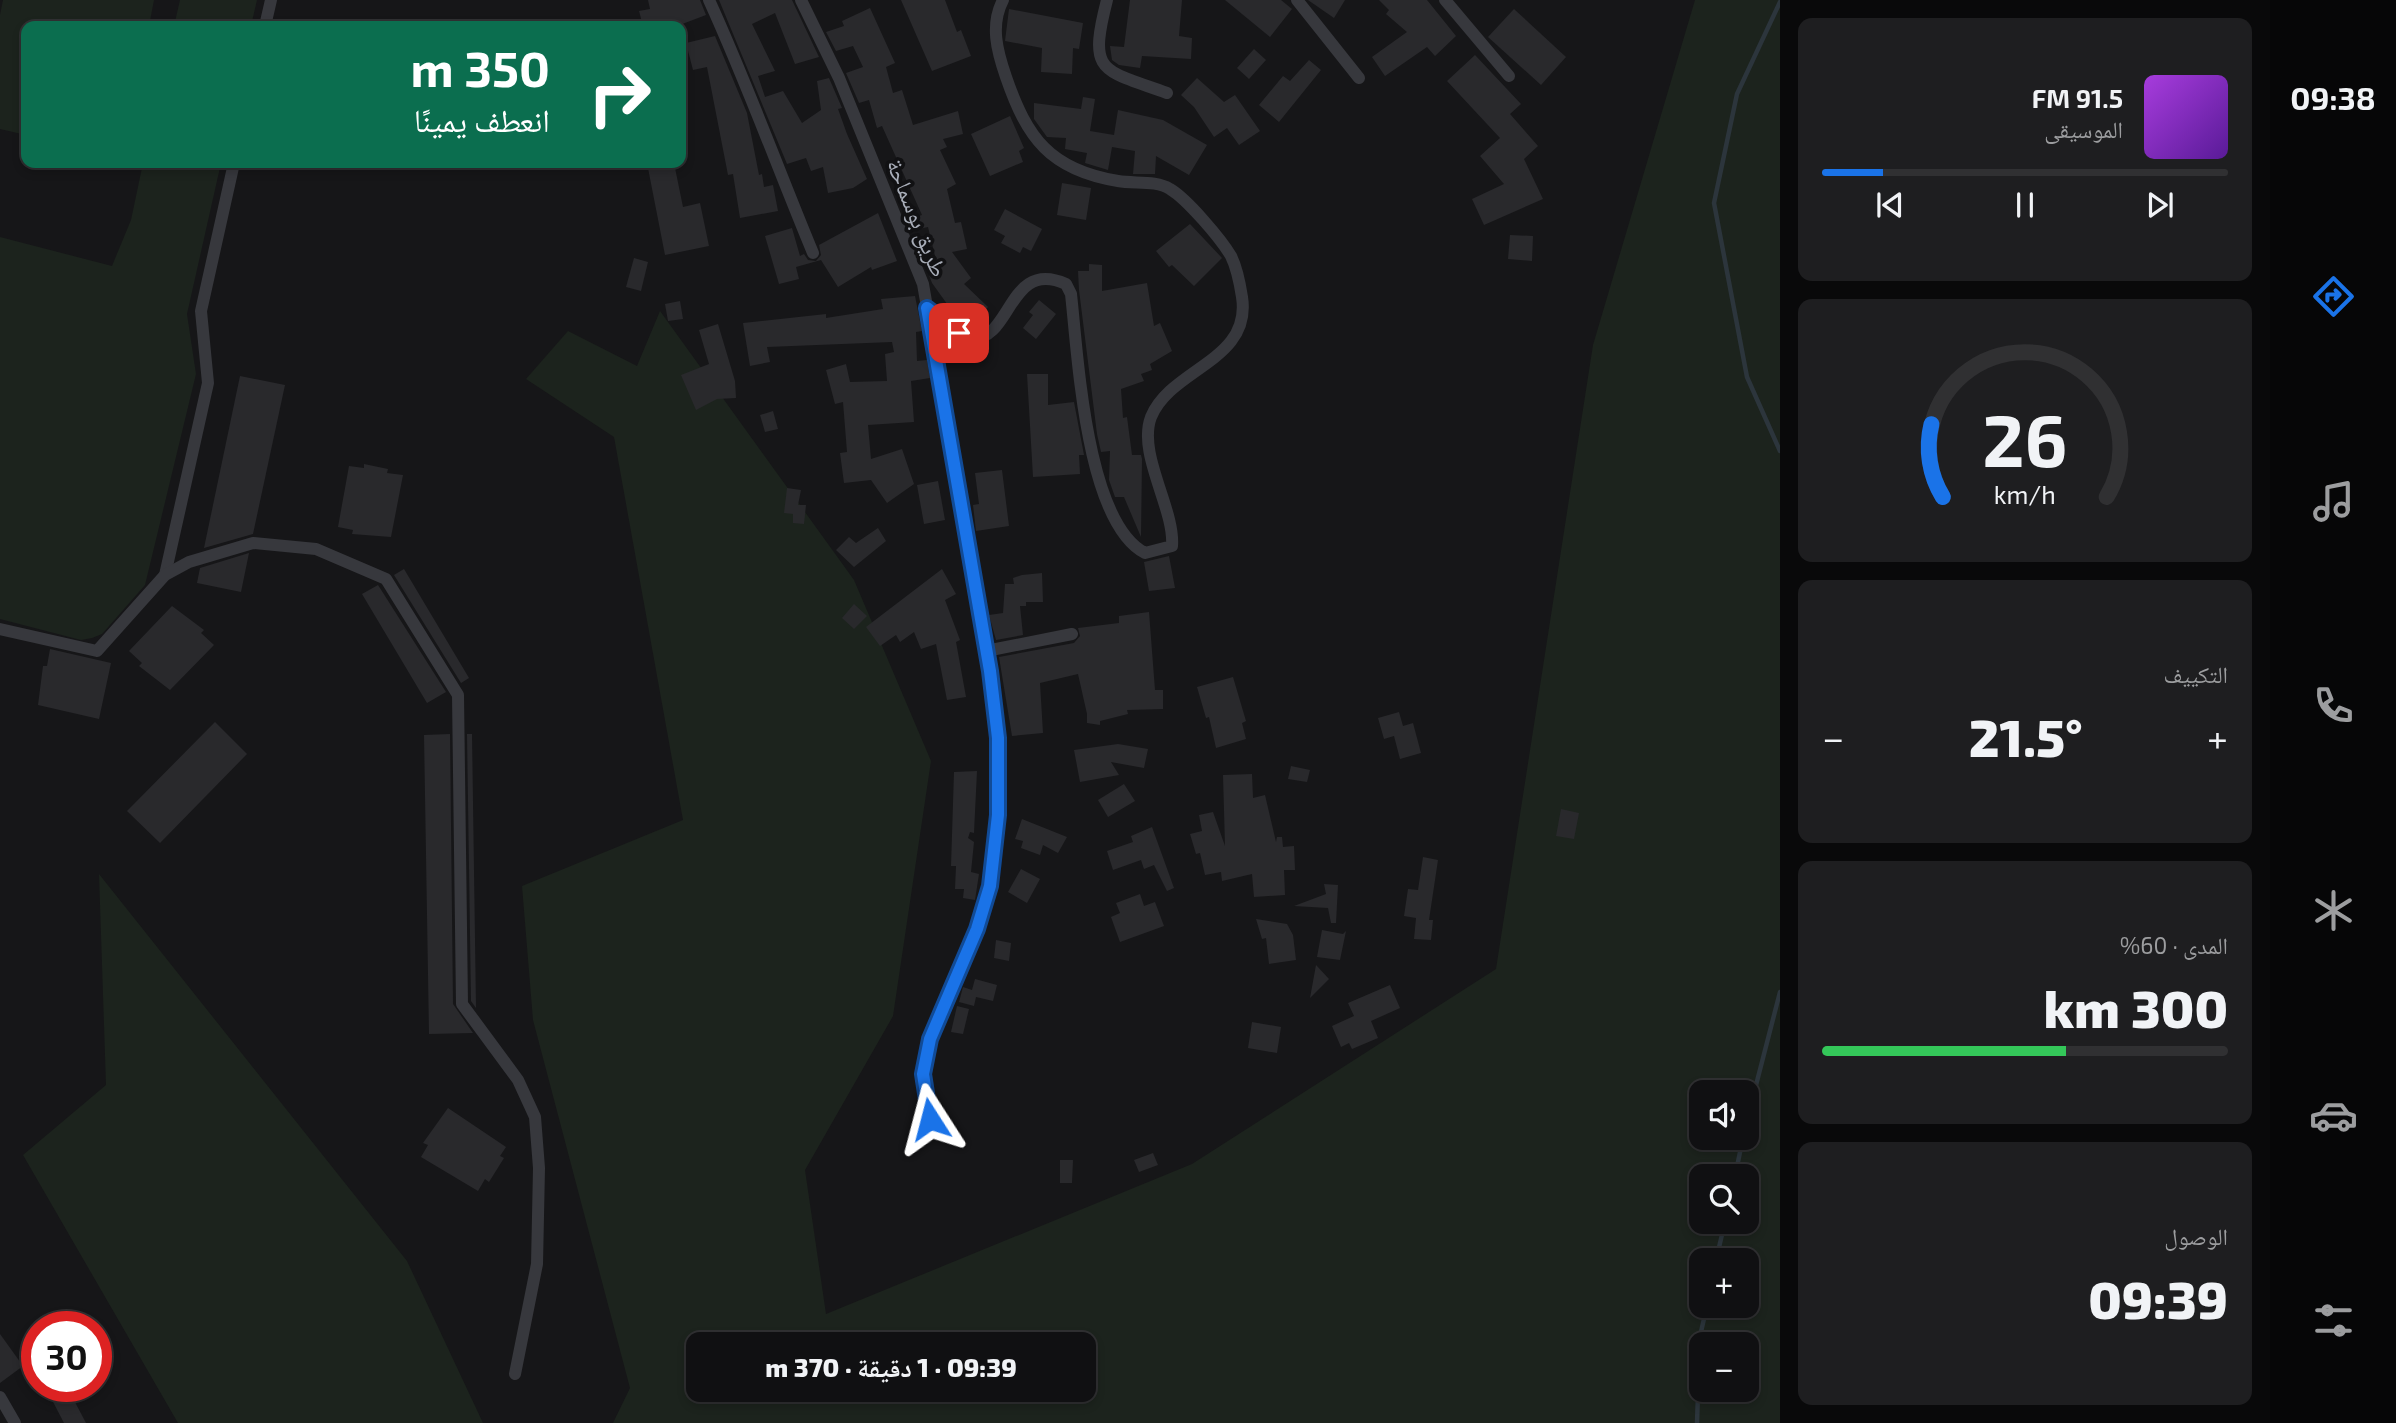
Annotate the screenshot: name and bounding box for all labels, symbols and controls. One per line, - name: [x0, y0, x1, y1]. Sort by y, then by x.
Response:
- text: 350 m: [410, 38, 550, 97]
- icon: right: [574, 49, 665, 140]
- text: 09:38: [2290, 78, 2376, 116]
- text: 91.5 FM: [2032, 82, 2123, 113]
- text: انعطف يمينًا: [414, 100, 550, 138]
- text: الموسيقى: [2044, 115, 2123, 143]
- street label: طريق بوسماحة: [881, 155, 954, 281]
- icon: previous: [1871, 186, 1909, 224]
- icon: pause: [2006, 186, 2044, 224]
- icon: next: [2141, 186, 2179, 224]
- icon: directions: [2309, 272, 2358, 321]
- pin: [929, 303, 989, 363]
- icon: arrive: [940, 314, 978, 352]
- text: 26: [1982, 394, 2068, 482]
- icon: music: [2309, 477, 2358, 526]
- text: km/h: [1994, 478, 2056, 508]
- text: التكييف: [2163, 660, 2228, 688]
- icon: phone: [2309, 681, 2358, 730]
- text: 21.5°: [1969, 705, 2083, 767]
- text: −: [1822, 714, 1844, 760]
- text: +: [2207, 714, 2228, 760]
- icon: climate: [2309, 886, 2358, 935]
- text: المدى · 60%: [2120, 931, 2228, 959]
- text: 300 km: [2044, 976, 2228, 1038]
- map controls: [1689, 1080, 1759, 1402]
- button: sound: [1689, 1080, 1759, 1150]
- position arrow: [893, 1082, 967, 1156]
- icon: car: [2309, 1091, 2358, 1140]
- button: search: [1689, 1164, 1759, 1234]
- text: الوصول: [2164, 1222, 2228, 1250]
- button: +: [1689, 1248, 1759, 1318]
- text: 09:39: [2088, 1267, 2228, 1329]
- icon: filters: [2309, 1296, 2358, 1345]
- speed limit sign: 30: [21, 1311, 112, 1402]
- button: −: [1689, 1332, 1759, 1402]
- text: 09:39 · 1 دقيقة · 370 m: [765, 1351, 1017, 1382]

